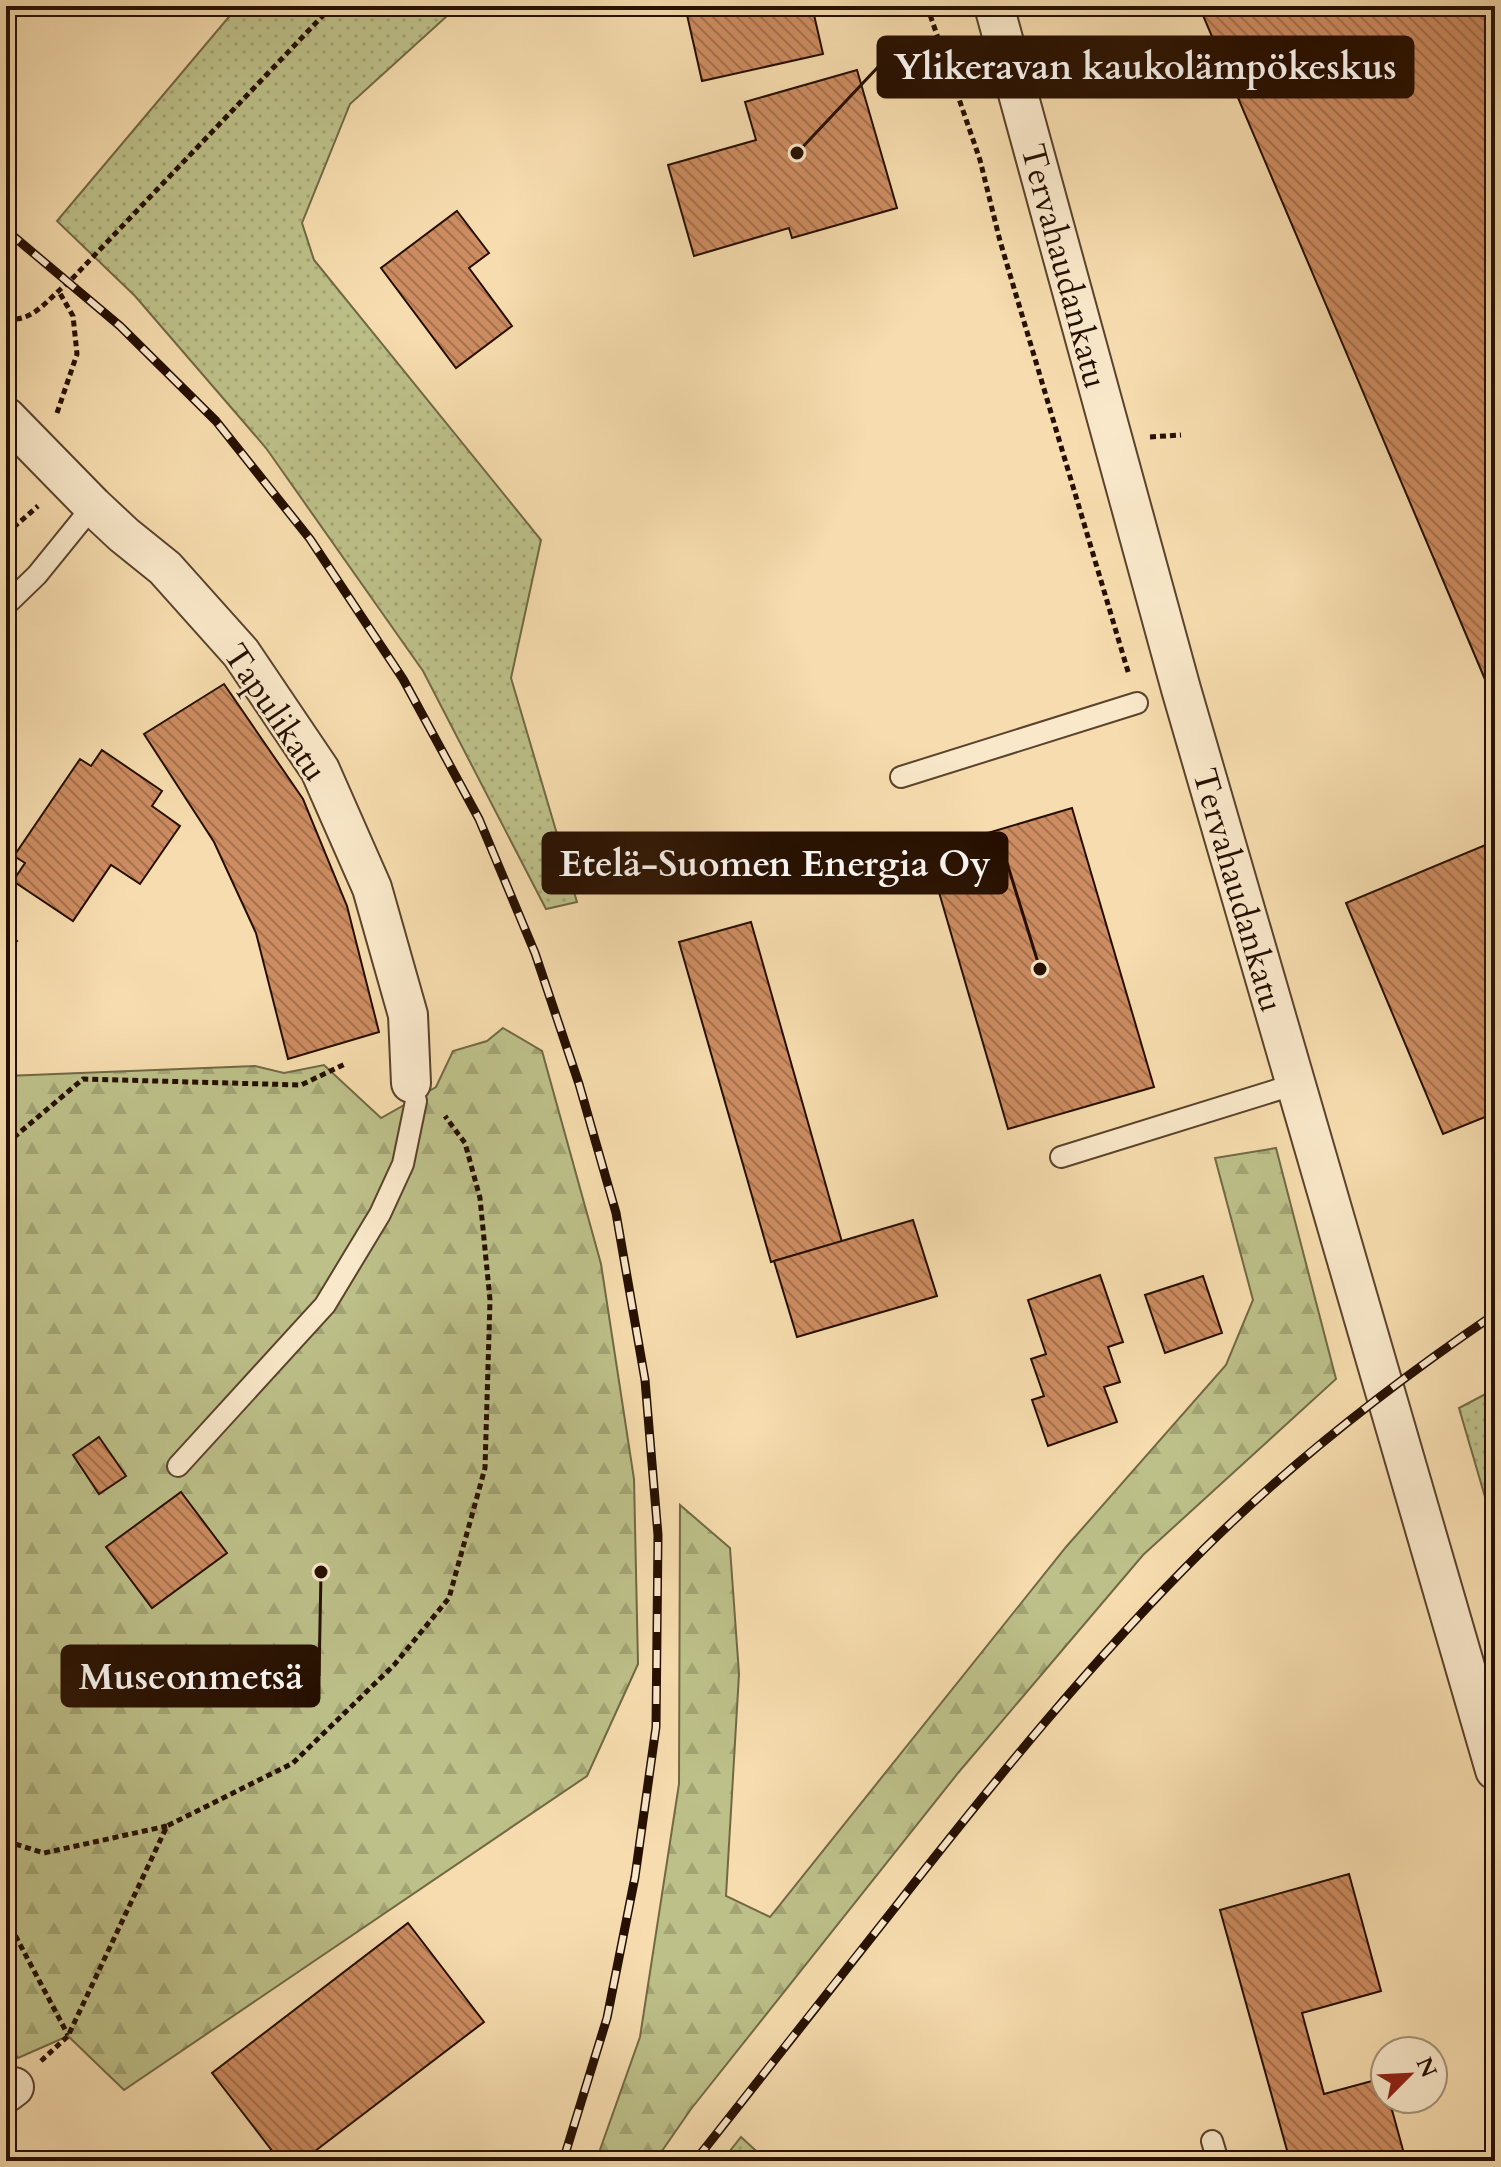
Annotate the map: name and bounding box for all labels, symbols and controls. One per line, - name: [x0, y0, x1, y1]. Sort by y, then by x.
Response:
- callout: Ylikeravan kaukolämpökeskus: [878, 37, 1413, 97]
- text: Ylikeravan kaukolämpökeskus: [893, 43, 1397, 92]
- street label: Tervahaudankatu: [1009, 139, 1119, 393]
- street label: Tapulikatu: [212, 635, 338, 790]
- street label: Tervahaudankatu: [1181, 763, 1295, 1017]
- callout: Etelä-Suomen Energia Oy: [543, 833, 1007, 893]
- text: Etelä-Suomen Energia Oy: [559, 840, 991, 889]
- callout: Museonmetsä: [62, 1646, 319, 1706]
- text: Museonmetsä: [79, 1653, 303, 1702]
- north arrow: [1369, 2035, 1449, 2115]
- text: N: [1409, 2052, 1444, 2082]

